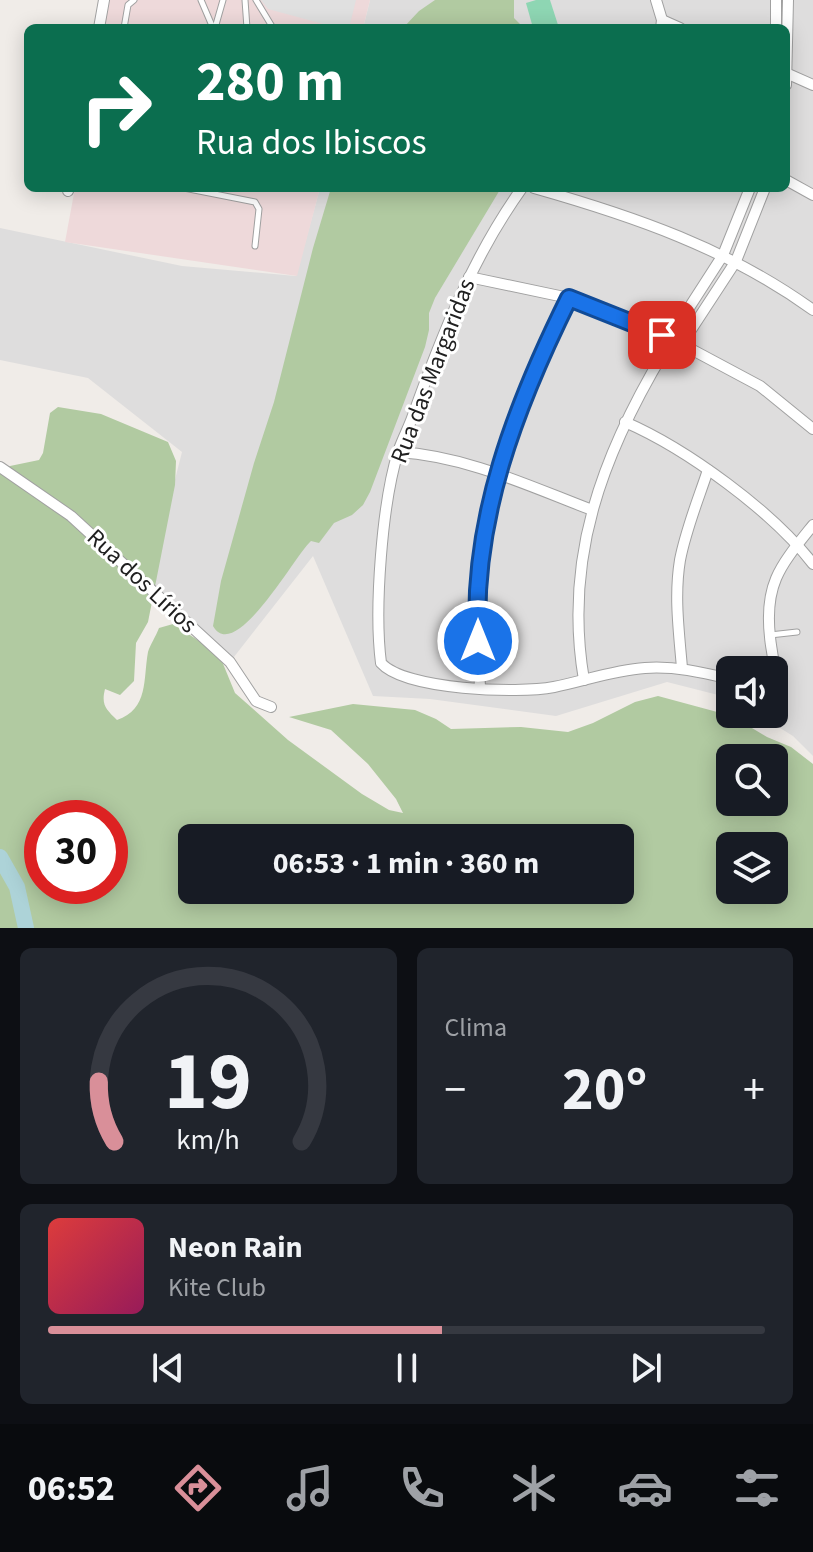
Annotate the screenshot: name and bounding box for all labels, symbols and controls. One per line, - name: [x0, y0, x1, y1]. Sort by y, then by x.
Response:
- text: 280 m: [196, 43, 344, 122]
- icon: right: [64, 56, 168, 160]
- text: Rua dos Ibiscos: [196, 117, 427, 168]
- street label: Rua das Margaridas: [382, 274, 484, 468]
- pin: [628, 301, 696, 369]
- icon: arrive: [640, 313, 684, 357]
- street label: Rua dos Lírios: [79, 521, 205, 641]
- position arrow: [436, 599, 520, 683]
- map controls: [716, 656, 788, 904]
- button: sound: [716, 656, 788, 728]
- button: search: [716, 744, 788, 816]
- speed limit sign: 30: [24, 800, 128, 904]
- button: layers: [716, 832, 788, 904]
- text: 06:53 · 1 min · 360 m: [273, 842, 539, 885]
- text: Clima: [445, 1009, 507, 1046]
- text: 19: [164, 1023, 252, 1141]
- text: 20°: [562, 1048, 647, 1133]
- text: −: [445, 1059, 466, 1122]
- text: +: [743, 1059, 765, 1122]
- text: km/h: [177, 1120, 240, 1160]
- text: Neon Rain: [168, 1226, 303, 1269]
- text: Kite Club: [168, 1269, 266, 1306]
- icon: previous: [146, 1346, 190, 1390]
- icon: pause: [385, 1346, 429, 1390]
- icon: next: [624, 1346, 668, 1390]
- icon: directions: [170, 1460, 226, 1516]
- icon: music: [282, 1460, 338, 1516]
- icon: phone: [394, 1460, 450, 1516]
- icon: climate: [506, 1460, 562, 1516]
- icon: car: [617, 1460, 673, 1516]
- icon: filters: [729, 1460, 785, 1516]
- text: 06:52: [28, 1463, 115, 1514]

